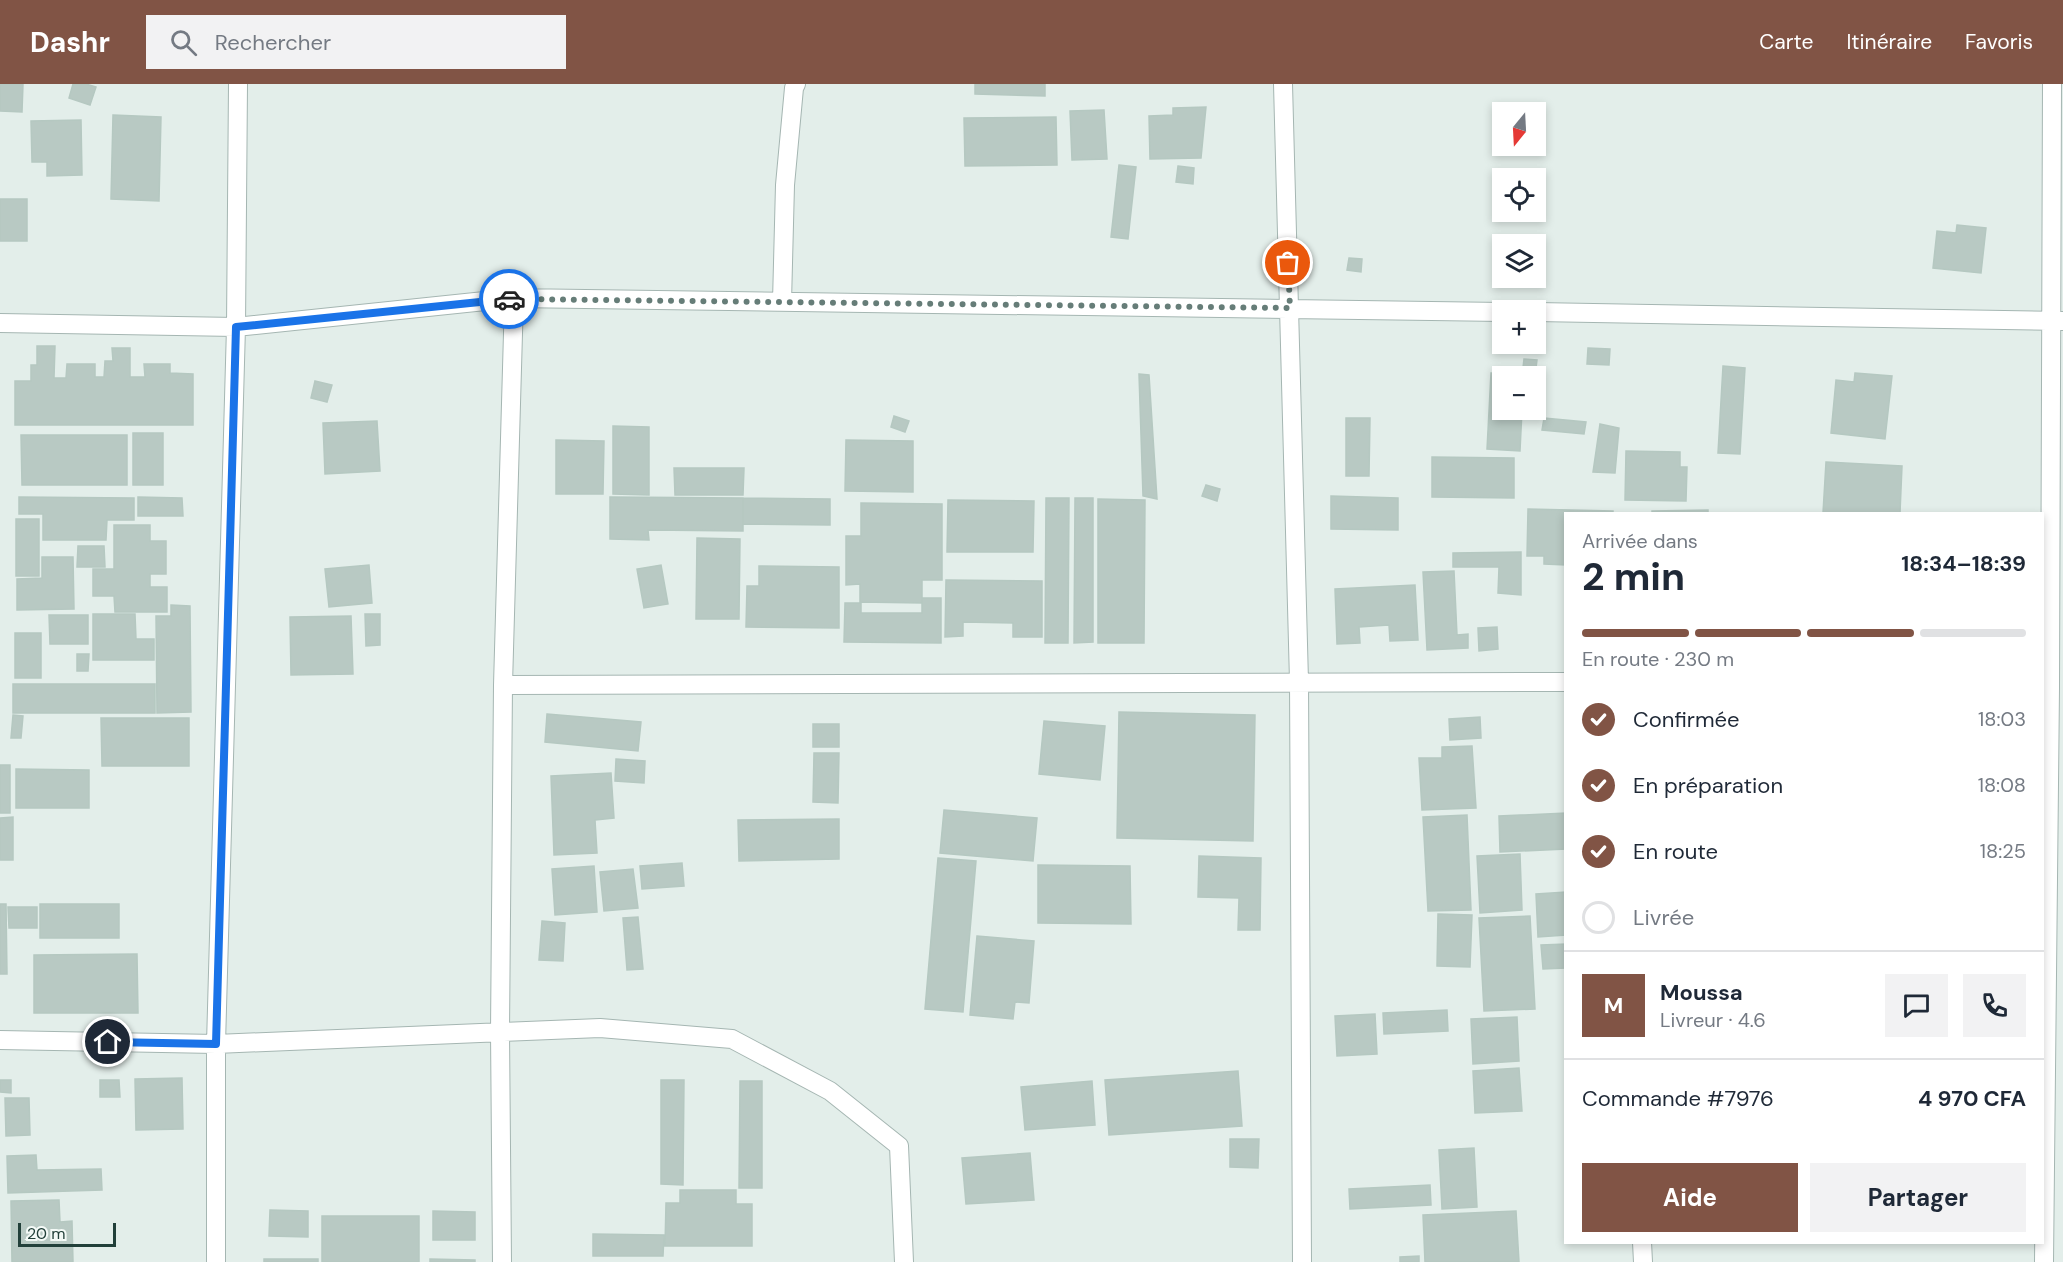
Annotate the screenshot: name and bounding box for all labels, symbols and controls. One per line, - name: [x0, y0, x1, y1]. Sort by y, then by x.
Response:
- search box: [146, 15, 566, 69]
- text: Dashr: [30, 24, 110, 61]
- icon: search: [167, 26, 200, 59]
- text: Rechercher: [215, 28, 331, 57]
- text: Carte: [1759, 28, 1813, 56]
- text: Itinéraire: [1846, 28, 1932, 56]
- text: Favoris: [1965, 28, 2033, 56]
- north arrow: [1492, 102, 1546, 156]
- map controls: [1492, 102, 1546, 420]
- button: locate: [1492, 168, 1546, 222]
- button: layers: [1492, 234, 1546, 288]
- pin: [1262, 237, 1313, 288]
- icon: bag: [1271, 246, 1304, 279]
- courier: [479, 269, 539, 329]
- icon: car: [493, 283, 526, 316]
- button: +: [1492, 300, 1546, 354]
- button: −: [1492, 366, 1546, 420]
- text: Arrivée dans: [1582, 528, 1698, 554]
- text: 18:34–18:39: [1901, 549, 2026, 578]
- text: 2 min: [1582, 551, 1685, 602]
- text: En route · 230 m: [1582, 646, 1734, 672]
- icon: check: [1582, 703, 1615, 736]
- text: Confirmée: [1633, 705, 1740, 734]
- text: 18:03: [1978, 706, 2026, 732]
- icon: check: [1582, 769, 1615, 802]
- text: En préparation: [1633, 771, 1783, 800]
- text: 18:08: [1978, 772, 2026, 798]
- icon: check: [1582, 835, 1615, 868]
- text: En route: [1633, 837, 1718, 866]
- text: 18:25: [1980, 838, 2026, 864]
- text: Livrée: [1633, 903, 1694, 932]
- button: chat: [1885, 974, 1948, 1037]
- button: phone: [1963, 974, 2026, 1037]
- text: Moussa: [1660, 978, 1743, 1007]
- text: M: [1604, 991, 1623, 1020]
- text: Livreur · 4.6: [1660, 1007, 1766, 1033]
- pin: [82, 1016, 133, 1067]
- icon: home: [91, 1025, 124, 1058]
- text: Commande #7976: [1582, 1084, 1774, 1113]
- text: 4 970 CFA: [1918, 1084, 2026, 1113]
- button: Aide: [1582, 1163, 1798, 1232]
- button: Partager: [1810, 1163, 2026, 1232]
- scale bar: [18, 1220, 116, 1248]
- text: 20 m: [27, 1223, 66, 1244]

